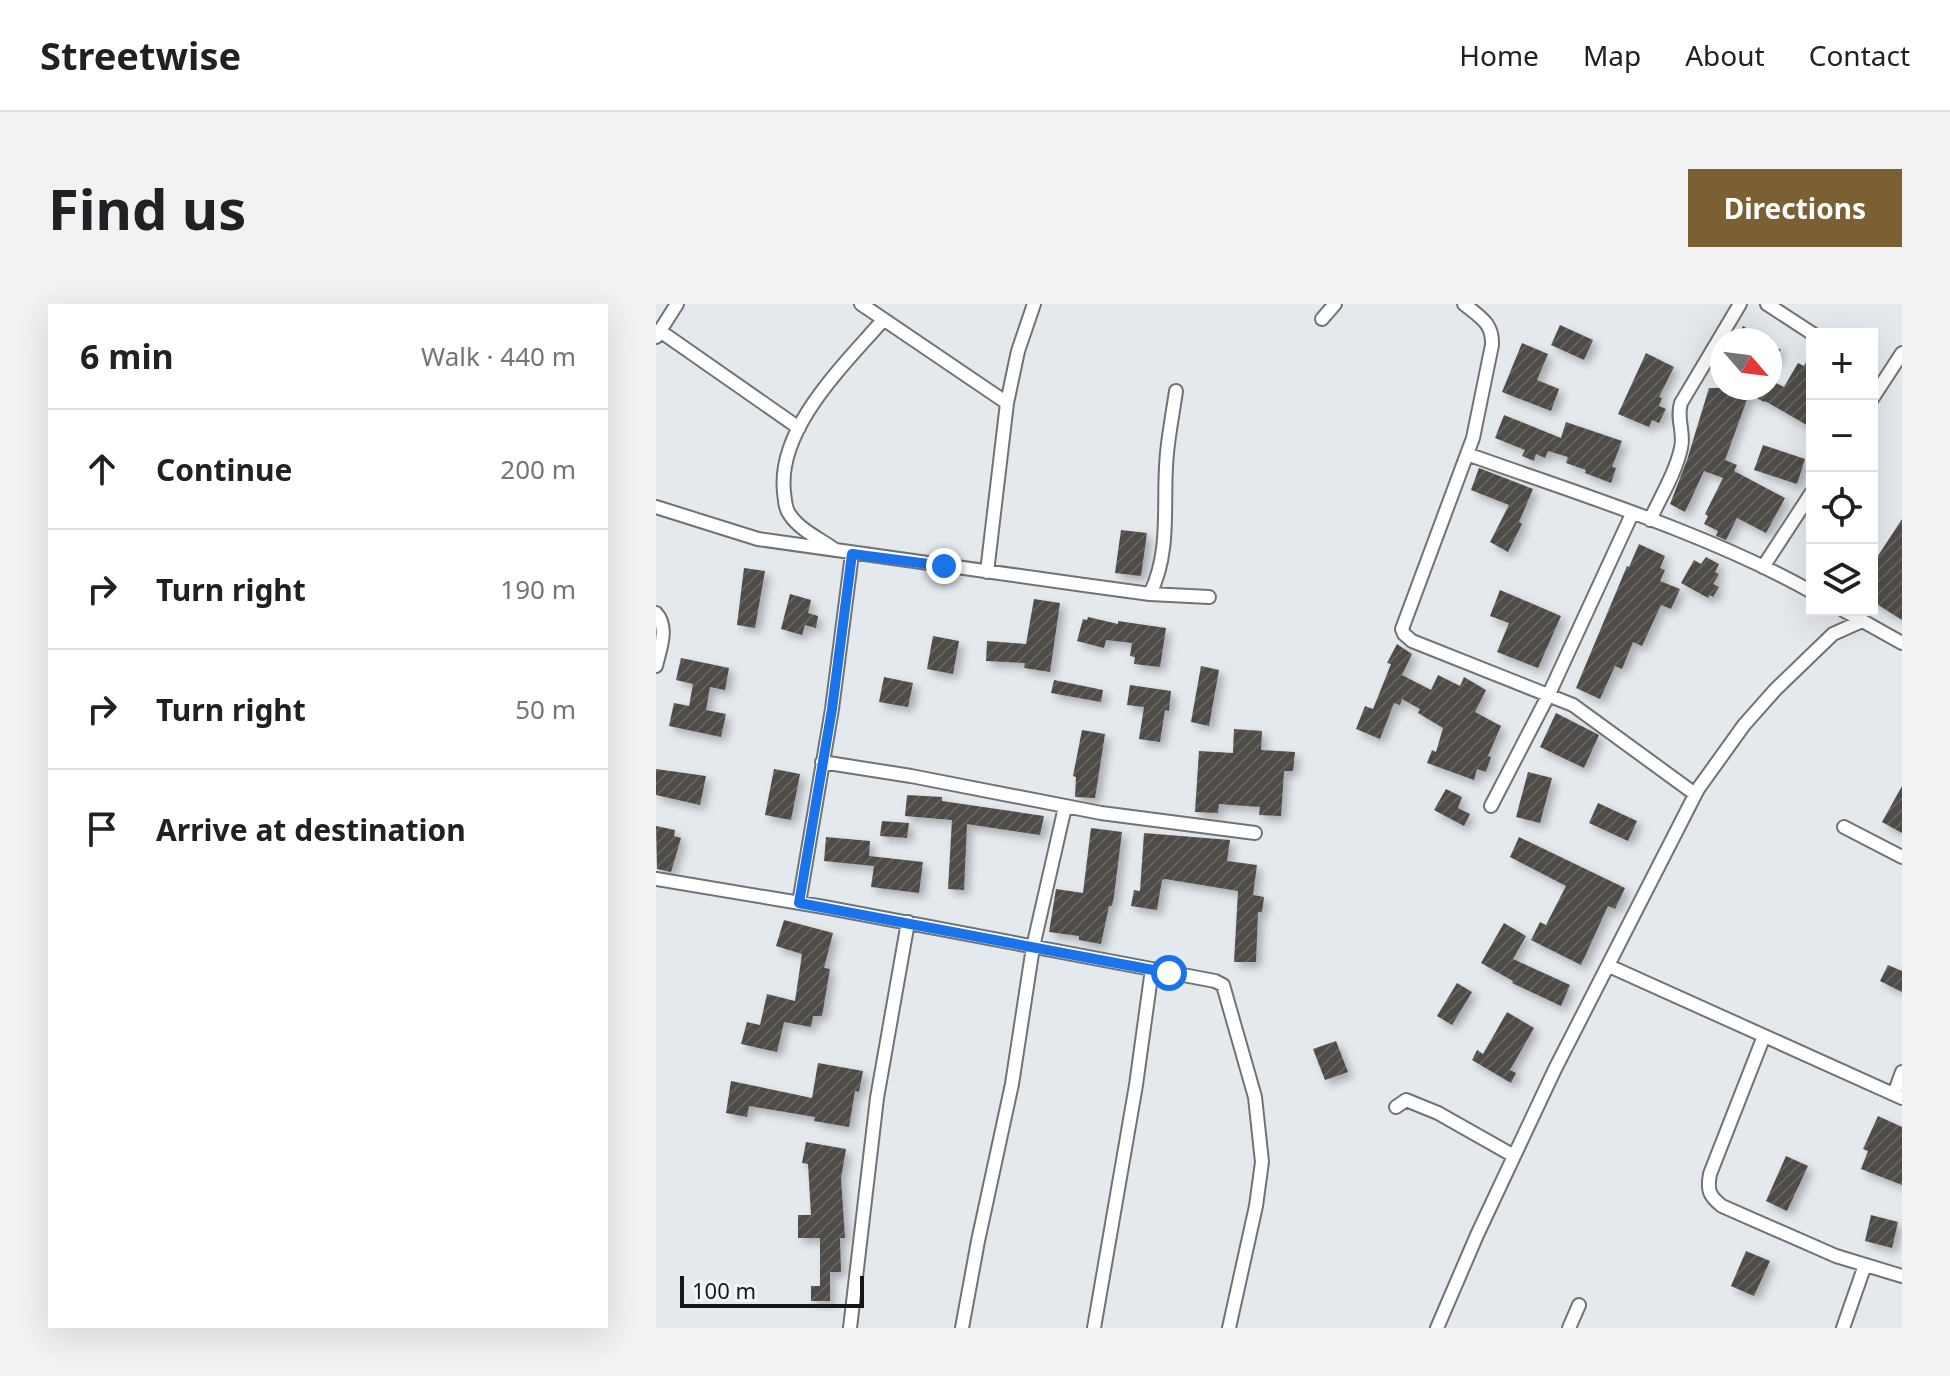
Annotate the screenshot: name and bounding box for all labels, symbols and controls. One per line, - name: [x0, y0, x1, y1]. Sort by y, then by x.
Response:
- text: Streetwise: [40, 29, 241, 81]
- text: Home: [1459, 36, 1539, 74]
- text: Map: [1583, 36, 1641, 74]
- text: About: [1685, 36, 1765, 74]
- text: Contact: [1809, 36, 1910, 74]
- button: Directions: [1688, 169, 1902, 247]
- text: Find us: [48, 170, 246, 246]
- north arrow: [1710, 328, 1782, 400]
- map controls: [1806, 328, 1878, 616]
- button: +: [1806, 328, 1878, 400]
- text: 6 min: [80, 333, 174, 379]
- text: Walk · 440 m: [421, 338, 576, 374]
- button: −: [1806, 400, 1878, 472]
- icon: ahead: [80, 447, 124, 491]
- text: Continue: [156, 449, 292, 490]
- text: 200 m: [500, 451, 576, 487]
- button: locate: [1806, 472, 1878, 544]
- button: layers: [1806, 544, 1878, 616]
- route end: [926, 548, 962, 584]
- icon: right: [80, 567, 124, 611]
- text: Turn right: [156, 569, 306, 610]
- text: 190 m: [500, 571, 576, 607]
- icon: right: [80, 687, 124, 731]
- text: Turn right: [156, 689, 306, 730]
- text: 50 m: [515, 691, 576, 727]
- icon: arrive: [80, 807, 124, 851]
- text: Arrive at destination: [156, 809, 466, 850]
- route start: [1151, 955, 1187, 991]
- scale bar: [680, 1272, 864, 1308]
- text: 100 m: [692, 1275, 756, 1305]

